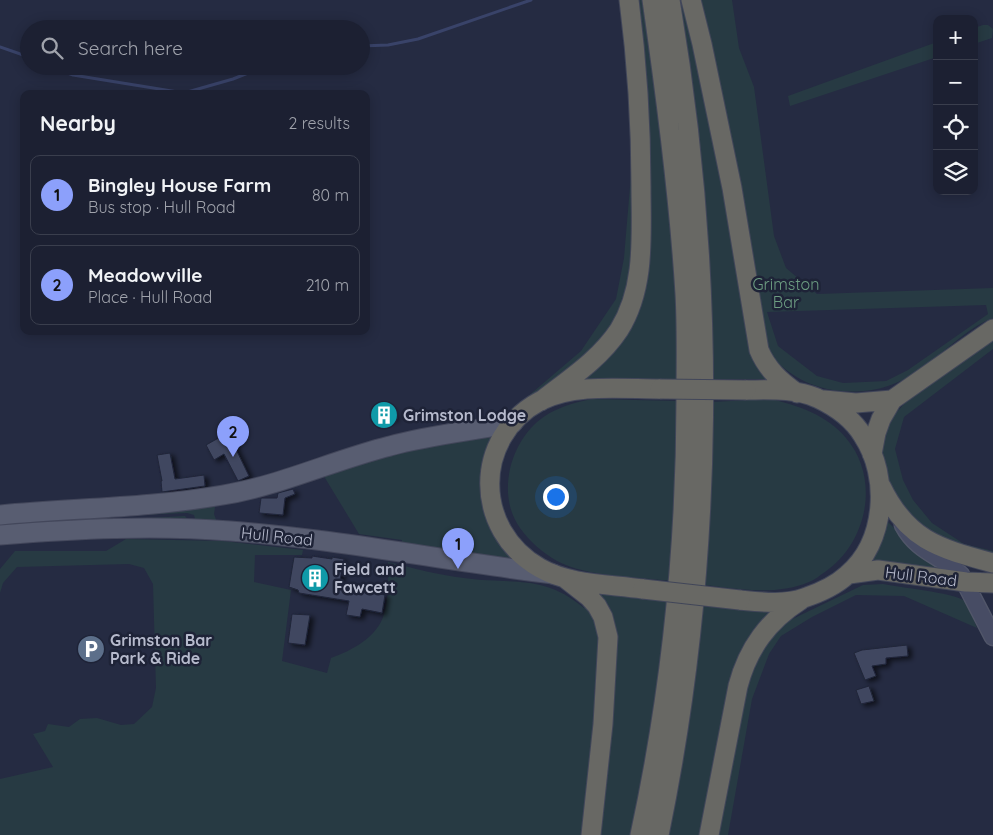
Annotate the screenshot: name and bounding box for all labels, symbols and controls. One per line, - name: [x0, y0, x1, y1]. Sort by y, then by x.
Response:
- map controls: [933, 15, 978, 195]
- button: +: [933, 15, 978, 60]
- search box: [20, 20, 370, 75]
- icon: search: [38, 34, 66, 62]
- text: Search here: [78, 36, 183, 60]
- button: −: [933, 60, 978, 105]
- button: locate: [933, 105, 978, 150]
- text: Nearby: [40, 110, 116, 136]
- text: 2 results: [288, 113, 350, 133]
- button: layers: [933, 150, 978, 195]
- text: Bingley House Farm: [88, 173, 271, 197]
- text: 1: [54, 185, 60, 205]
- text: 80 m: [312, 185, 349, 205]
- text: Bus stop · Hull Road: [88, 197, 236, 217]
- text: Meadowville: [88, 263, 202, 287]
- park label: Grimston Bar: [752, 274, 820, 312]
- text: 2: [52, 275, 62, 295]
- text: 210 m: [306, 275, 349, 295]
- text: Place · Hull Road: [88, 287, 212, 307]
- building icon: Grimston Lodge: [369, 400, 399, 430]
- place label: Grimston Lodge: [403, 405, 526, 425]
- pin: 2: [217, 416, 249, 457]
- your location: [543, 484, 569, 510]
- street label: Hull Road: [240, 522, 314, 550]
- pin: 1: [442, 528, 474, 569]
- place label: Field and Fawcett: [334, 559, 405, 597]
- street label: Hull Road: [884, 562, 958, 590]
- building icon: Field and Fawcett: [300, 563, 330, 593]
- place label: Grimston Bar Park & Ride: [110, 630, 212, 668]
- parking icon: Grimston Bar Park & Ride: [76, 634, 106, 664]

